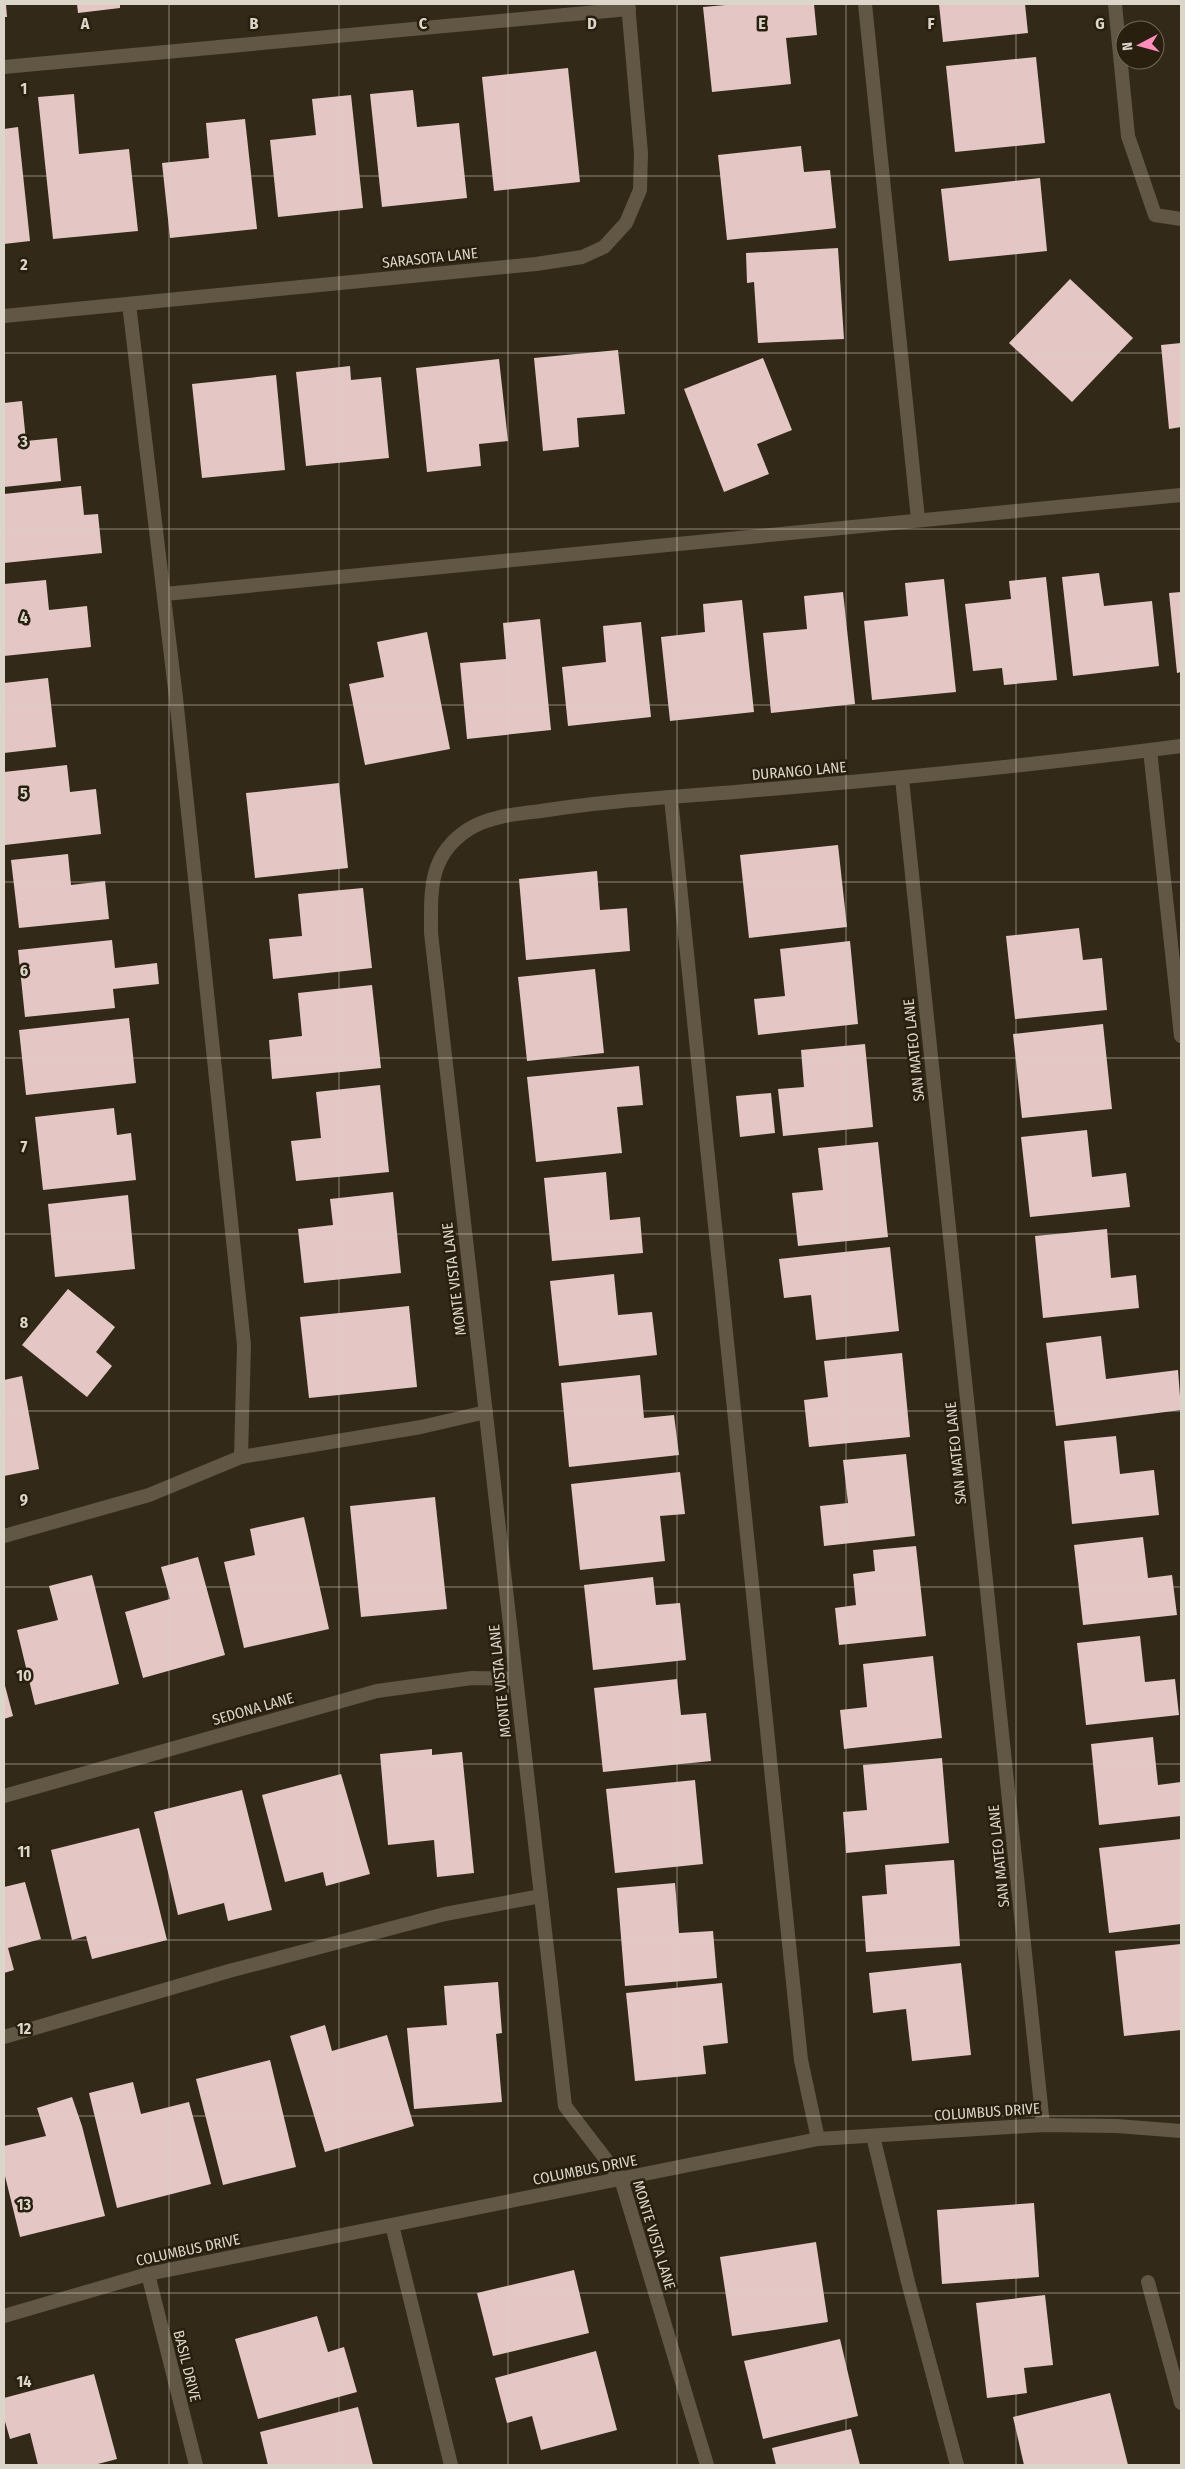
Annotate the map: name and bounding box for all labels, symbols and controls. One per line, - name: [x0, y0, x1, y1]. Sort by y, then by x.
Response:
- text: A: [80, 14, 90, 33]
- text: B: [250, 14, 259, 33]
- text: C: [419, 14, 428, 33]
- text: D: [587, 14, 597, 33]
- text: E: [758, 14, 766, 33]
- text: F: [927, 14, 935, 33]
- text: G: [1095, 14, 1105, 33]
- north arrow: [1115, 20, 1165, 70]
- text: N: [1119, 41, 1136, 51]
- text: 1: [21, 79, 27, 98]
- street label: SARASOTA LANE: [381, 244, 479, 272]
- text: 2: [19, 255, 28, 274]
- text: 3: [19, 432, 28, 451]
- text: 4: [20, 608, 28, 627]
- street label: DURANGO LANE: [751, 758, 847, 784]
- text: 5: [20, 784, 28, 803]
- text: 6: [20, 961, 28, 980]
- street label: SAN MATEO LANE: [900, 998, 928, 1102]
- text: 7: [21, 1137, 28, 1156]
- street label: MONTE VISTA LANE: [438, 1222, 470, 1336]
- text: 8: [20, 1313, 29, 1332]
- street label: SAN MATEO LANE: [942, 1401, 970, 1505]
- text: 9: [20, 1490, 28, 1509]
- street label: MONTE VISTA LANE: [485, 1624, 515, 1738]
- text: 10: [16, 1666, 32, 1685]
- street label: SEDONA LANE: [210, 1689, 296, 1729]
- street label: SAN MATEO LANE: [985, 1804, 1013, 1908]
- text: 11: [17, 1842, 31, 1861]
- text: 12: [17, 2019, 32, 2038]
- street label: COLUMBUS DRIVE: [934, 2099, 1040, 2125]
- street label: COLUMBUS DRIVE: [531, 2151, 639, 2189]
- street label: MONTE VISTA LANE: [629, 2178, 679, 2292]
- text: 13: [17, 2195, 32, 2214]
- street label: COLUMBUS DRIVE: [134, 2230, 242, 2270]
- street label: BASIL DRIVE: [169, 2328, 205, 2404]
- text: 14: [17, 2372, 32, 2391]

